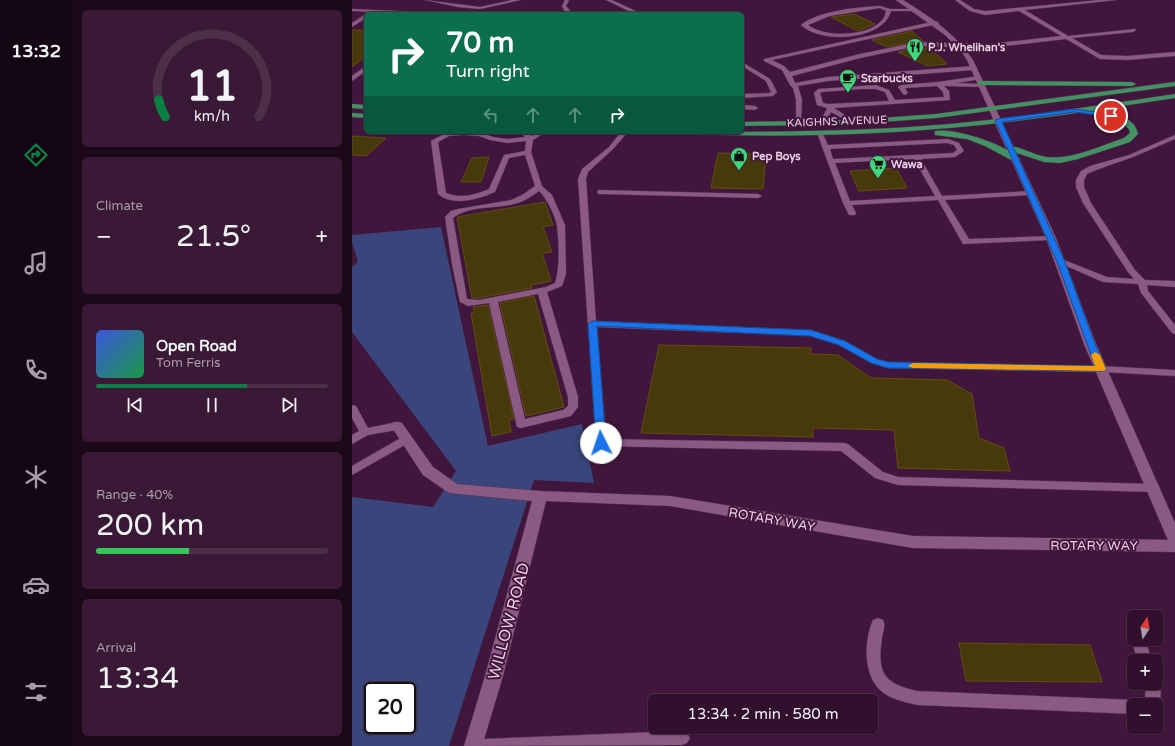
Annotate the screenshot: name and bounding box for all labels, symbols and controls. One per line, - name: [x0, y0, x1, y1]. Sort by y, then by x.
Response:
- text: 70 m: [446, 26, 514, 60]
- icon: right: [380, 28, 432, 80]
- restaurant icon: P.J. Whelihan's: [905, 37, 925, 62]
- text: 13:32: [11, 40, 61, 62]
- place label: P.J. Whelihan's: [928, 41, 1006, 54]
- text: Turn right: [446, 60, 530, 82]
- text: 11: [186, 61, 238, 111]
- cafe icon: Starbucks: [838, 68, 858, 93]
- place label: Starbucks: [861, 72, 914, 85]
- pin: [1094, 99, 1128, 133]
- icon: left: [480, 104, 502, 126]
- icon: ahead: [522, 104, 544, 126]
- icon: ahead: [564, 104, 586, 126]
- icon: right: [606, 104, 628, 126]
- icon: arrive: [1100, 105, 1122, 127]
- text: km/h: [194, 107, 230, 124]
- street label: KAIGHNS AVENUE: [787, 113, 887, 130]
- icon: directions: [22, 141, 50, 169]
- shop icon: Pep Boys: [729, 146, 749, 171]
- place label: Pep Boys: [752, 150, 801, 164]
- supermarket icon: Wawa: [868, 154, 888, 179]
- place label: Wawa: [891, 158, 923, 171]
- text: Climate: [96, 198, 143, 214]
- text: 21.5°: [176, 218, 251, 255]
- text: −: [96, 224, 112, 250]
- text: +: [316, 224, 328, 250]
- icon: music: [22, 249, 50, 277]
- text: Open Road: [156, 337, 237, 355]
- text: Tom Ferris: [156, 355, 220, 371]
- icon: phone: [22, 356, 50, 384]
- icon: previous: [124, 394, 146, 416]
- icon: pause: [201, 394, 223, 416]
- icon: next: [278, 394, 300, 416]
- position arrow: [580, 422, 622, 464]
- icon: climate: [22, 463, 50, 491]
- text: Range · 40%: [96, 487, 173, 503]
- street label: ROTARY WAY: [727, 505, 816, 535]
- text: 200 km: [96, 507, 204, 544]
- street label: ROTARY WAY: [1050, 538, 1138, 554]
- street label: WILLOW ROAD: [484, 560, 534, 682]
- icon: car: [22, 571, 50, 599]
- north arrow: [1127, 610, 1163, 646]
- map controls: [1127, 610, 1163, 734]
- text: Arrival: [96, 640, 136, 656]
- button: +: [1127, 654, 1163, 690]
- text: 13:34: [96, 660, 179, 697]
- icon: filters: [22, 678, 50, 706]
- speed limit sign: 20: [364, 682, 416, 734]
- button: −: [1127, 698, 1163, 734]
- text: 13:34 · 2 min · 580 m: [688, 705, 838, 723]

